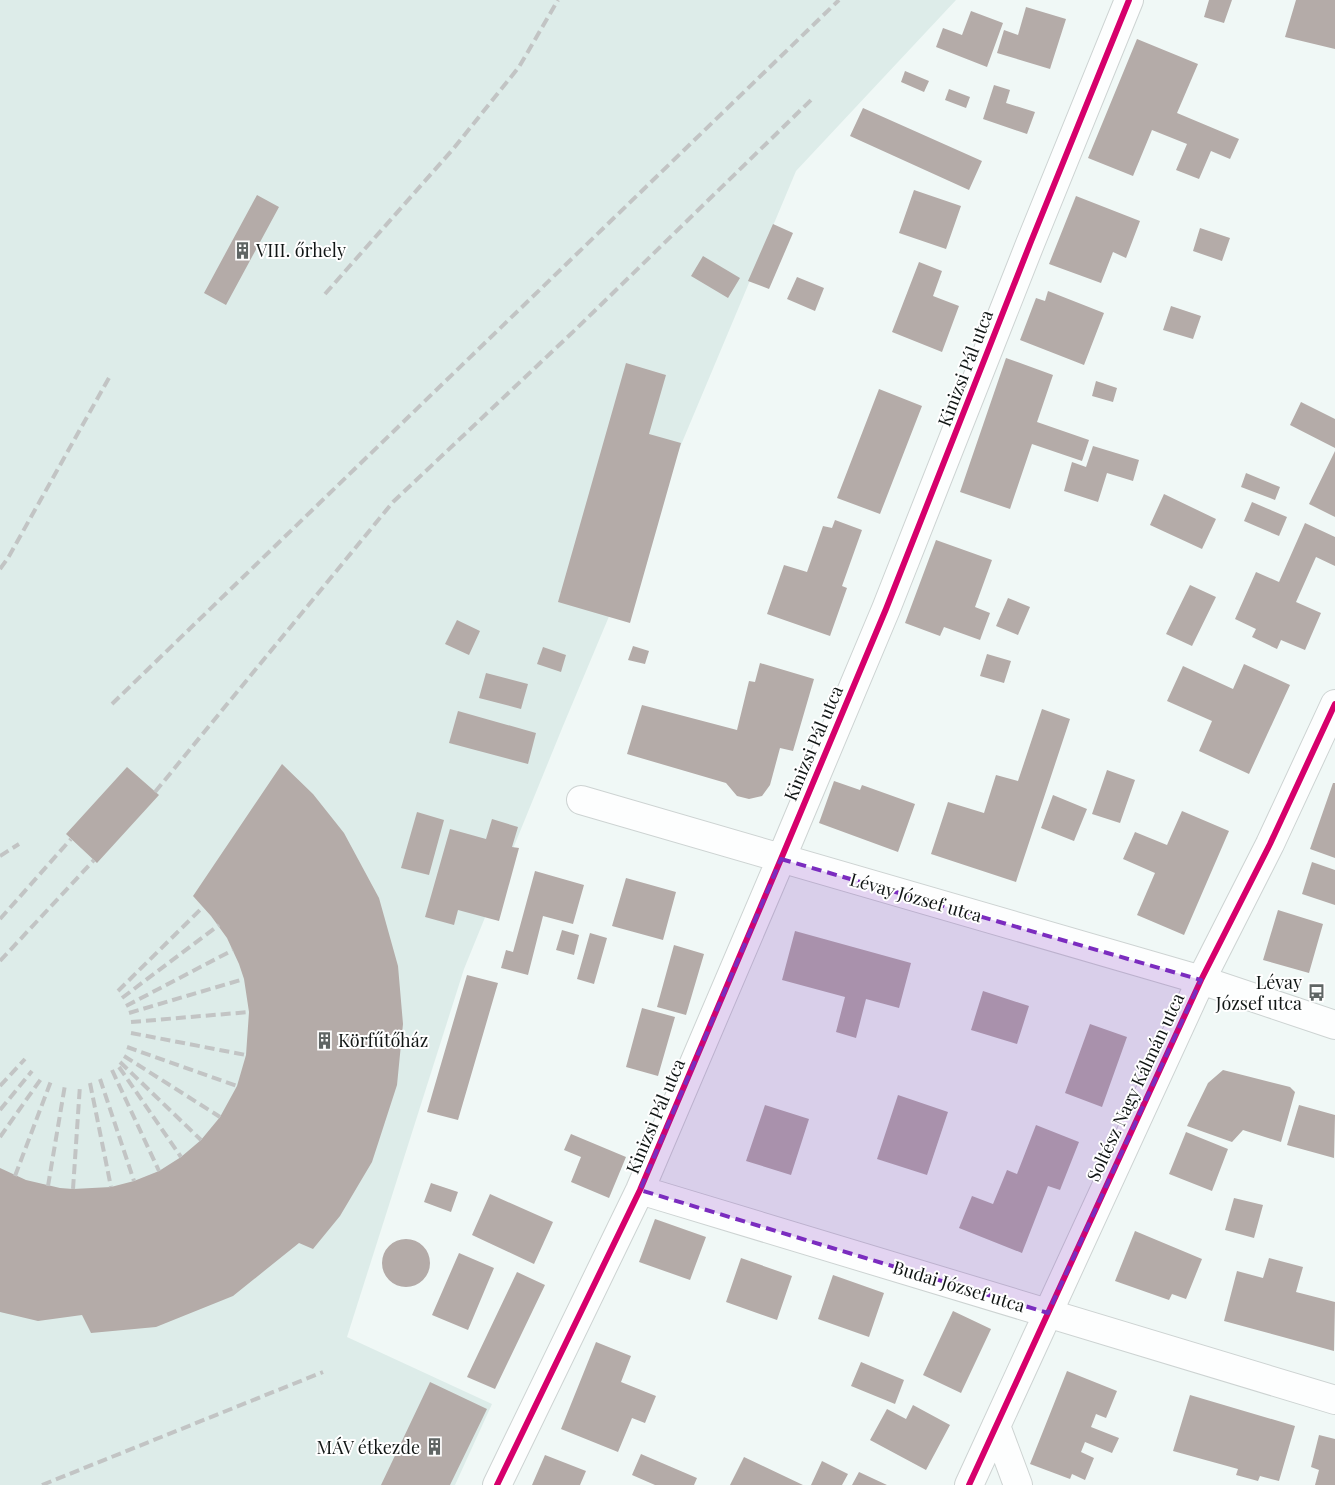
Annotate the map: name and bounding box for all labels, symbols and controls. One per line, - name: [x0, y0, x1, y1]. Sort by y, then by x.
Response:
- place label: VIII. őrhely: [255, 238, 346, 262]
- building icon: VIII. őrhely: [232, 240, 252, 260]
- street label: Kinizsi Pál utca: [932, 306, 998, 430]
- street label: Kinizsi Pál utca: [778, 682, 848, 804]
- street label: Lévay József utca: [847, 867, 985, 927]
- place label: Lévay József utca: [1215, 970, 1302, 1015]
- bus stop icon: Lévay József utca: [1306, 982, 1326, 1002]
- street label: Soltész Nagy Kálmán utca: [1081, 989, 1189, 1185]
- place label: Körfűtőház: [338, 1028, 428, 1052]
- building icon: Körfűtőház: [314, 1030, 334, 1050]
- street label: Kinizsi Pál utca: [620, 1055, 690, 1177]
- street label: Budai József utca: [890, 1254, 1028, 1318]
- place label: MÁV étkezde: [317, 1435, 420, 1459]
- building icon: MÁV étkezde: [424, 1437, 444, 1457]

